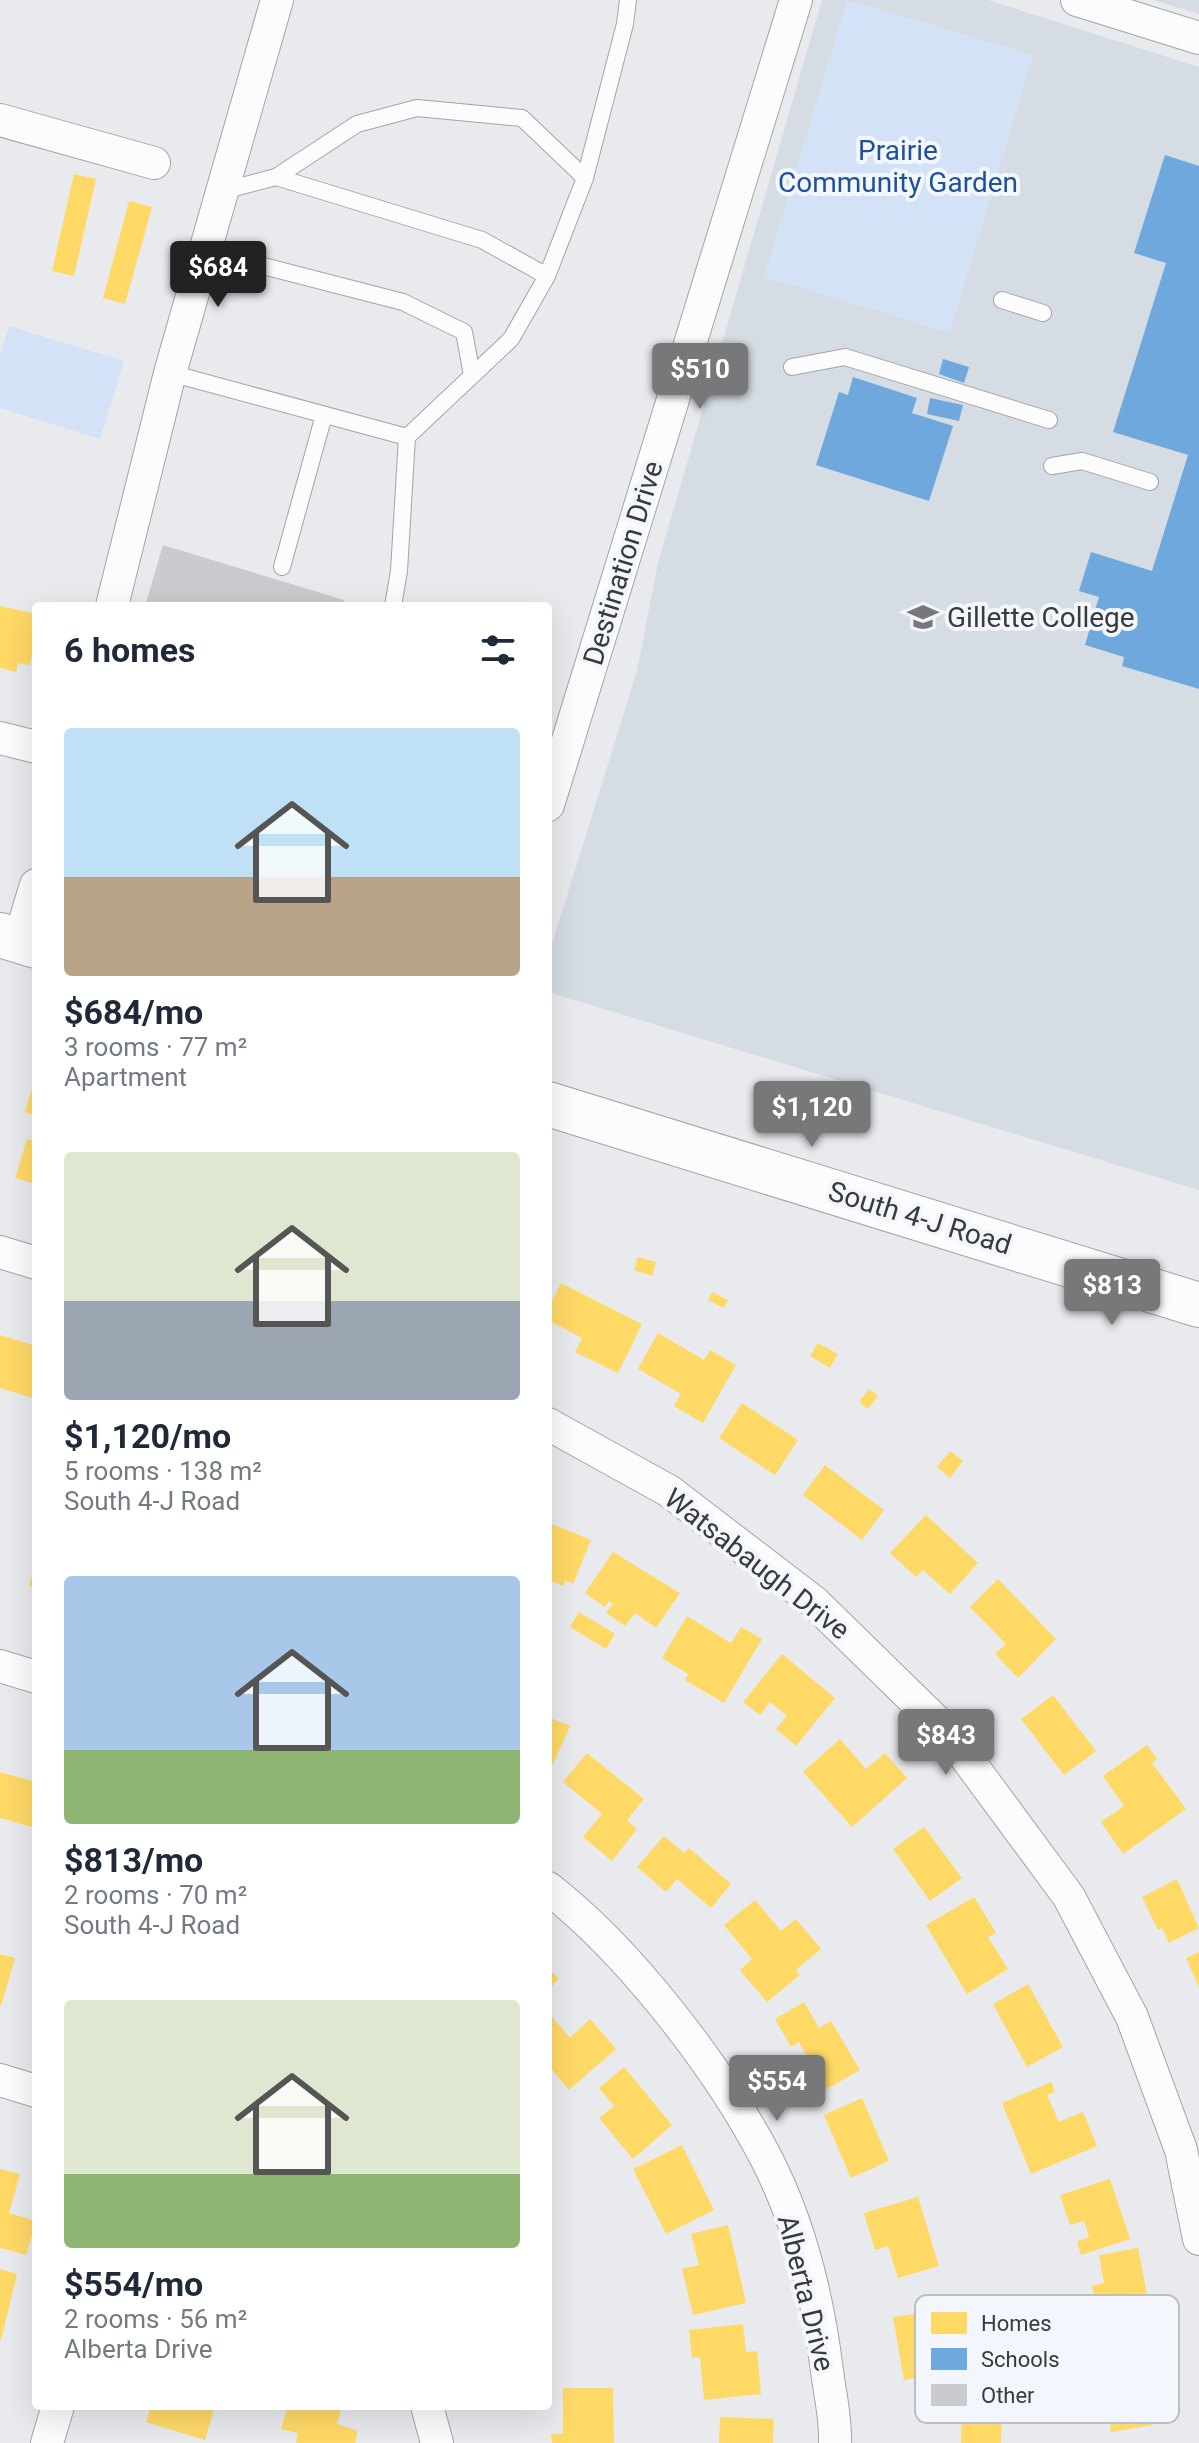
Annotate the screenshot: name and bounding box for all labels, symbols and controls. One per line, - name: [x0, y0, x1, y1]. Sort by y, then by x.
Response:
- park label: Prairie Community Garden: [778, 134, 1018, 199]
- pin: $684: [171, 241, 265, 309]
- text: $684: [188, 252, 248, 282]
- pin: $510: [653, 343, 747, 411]
- text: $510: [670, 354, 730, 384]
- street label: Destination Drive: [576, 457, 670, 669]
- school or university icon: Gillette College: [906, 600, 940, 634]
- place label: Gillette College: [947, 601, 1135, 634]
- icon: filters: [476, 628, 520, 672]
- text: 6 homes: [64, 630, 195, 670]
- icon: home: [220, 780, 364, 924]
- text: $684/mo: [64, 992, 203, 1032]
- text: 3 rooms · 77 m²: [64, 1032, 247, 1062]
- text: Apartment: [64, 1062, 187, 1092]
- pin: $1,120: [747, 1081, 877, 1149]
- text: $1,120: [772, 1092, 852, 1122]
- street label: South 4-J Road: [824, 1174, 1016, 1262]
- icon: home: [220, 1204, 364, 1348]
- pin: $813: [1065, 1259, 1159, 1327]
- text: $813: [1082, 1270, 1142, 1300]
- text: $1,120/mo: [64, 1416, 231, 1456]
- text: 5 rooms · 138 m²: [64, 1456, 262, 1486]
- street label: Watsabaugh Drive: [658, 1481, 856, 1647]
- text: South 4-J Road: [64, 1486, 240, 1516]
- icon: home: [220, 1628, 364, 1772]
- pin: $843: [899, 1709, 993, 1777]
- text: $843: [916, 1720, 976, 1750]
- text: $813/mo: [64, 1840, 203, 1880]
- text: 2 rooms · 70 m²: [64, 1880, 247, 1910]
- text: South 4-J Road: [64, 1910, 240, 1940]
- icon: home: [220, 2052, 364, 2196]
- pin: $554: [730, 2055, 824, 2123]
- text: $554: [747, 2066, 807, 2096]
- street label: Alberta Drive: [771, 2211, 841, 2375]
- text: $554/mo: [64, 2264, 203, 2304]
- legend: [915, 2295, 1179, 2423]
- text: 2 rooms · 56 m²: [64, 2304, 247, 2334]
- text: Homes: [981, 2311, 1052, 2336]
- text: Alberta Drive: [64, 2334, 213, 2364]
- text: Schools: [981, 2347, 1060, 2372]
- text: Other: [981, 2383, 1035, 2408]

